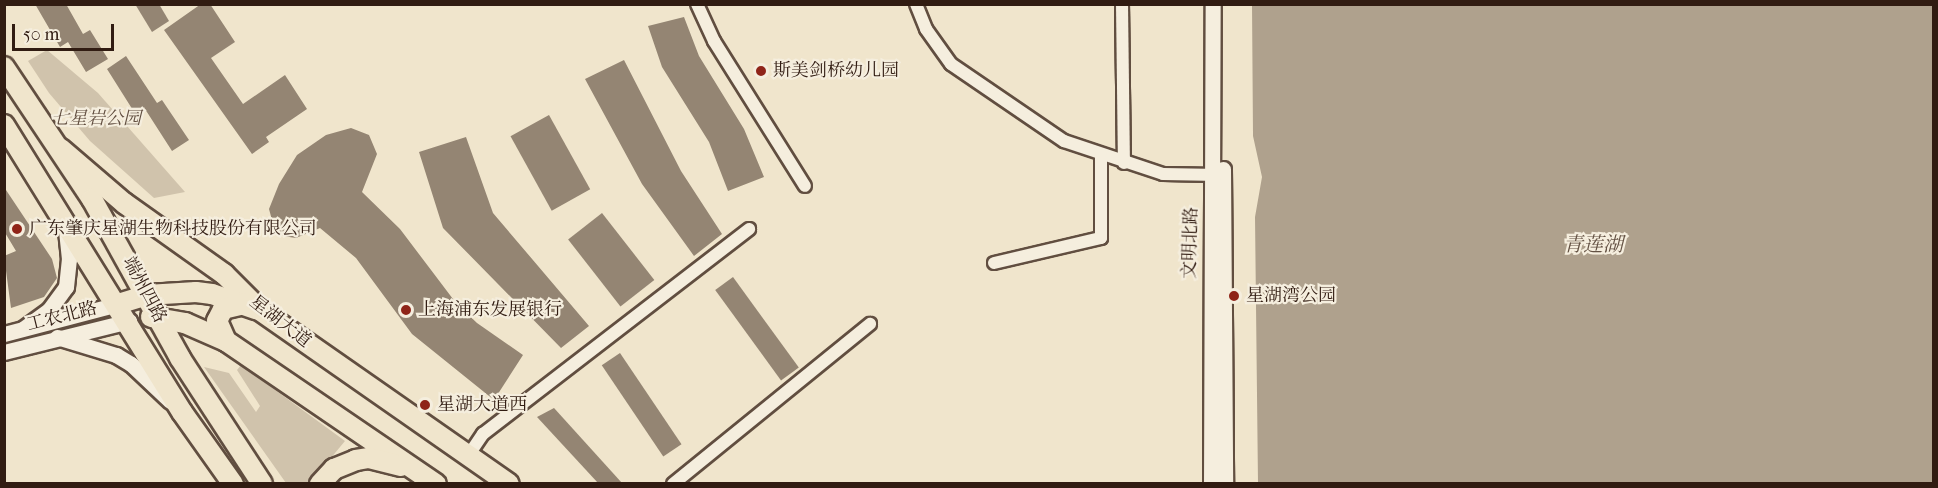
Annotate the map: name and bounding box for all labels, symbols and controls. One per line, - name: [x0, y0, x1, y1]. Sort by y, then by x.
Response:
- scale bar: [15, 12, 117, 50]
- text: 50 m: [23, 24, 59, 45]
- place label: 斯美剑桥幼儿园: [773, 60, 899, 82]
- marker: 斯美剑桥幼儿园: [754, 64, 768, 78]
- park label: 七星岩公园: [51, 108, 141, 130]
- street label: 文明北路: [1179, 207, 1203, 279]
- place label: 广东肇庆星湖生物科技股份有限公司: [29, 218, 317, 240]
- marker: 广东肇庆星湖生物科技股份有限公司: [10, 222, 24, 236]
- water label: 青莲湖: [1563, 232, 1623, 256]
- street label: 端州四路: [118, 253, 170, 327]
- place label: 星湖湾公园: [1246, 285, 1336, 307]
- marker: 星湖湾公园: [1227, 289, 1241, 303]
- street label: 星湖大道: [245, 291, 315, 353]
- street label: 工农北路: [24, 298, 100, 336]
- place label: 上海浦东发展银行: [418, 299, 562, 321]
- marker: 上海浦东发展银行: [399, 303, 413, 317]
- place label: 星湖大道西: [437, 394, 527, 416]
- marker: 星湖大道西: [418, 398, 432, 412]

